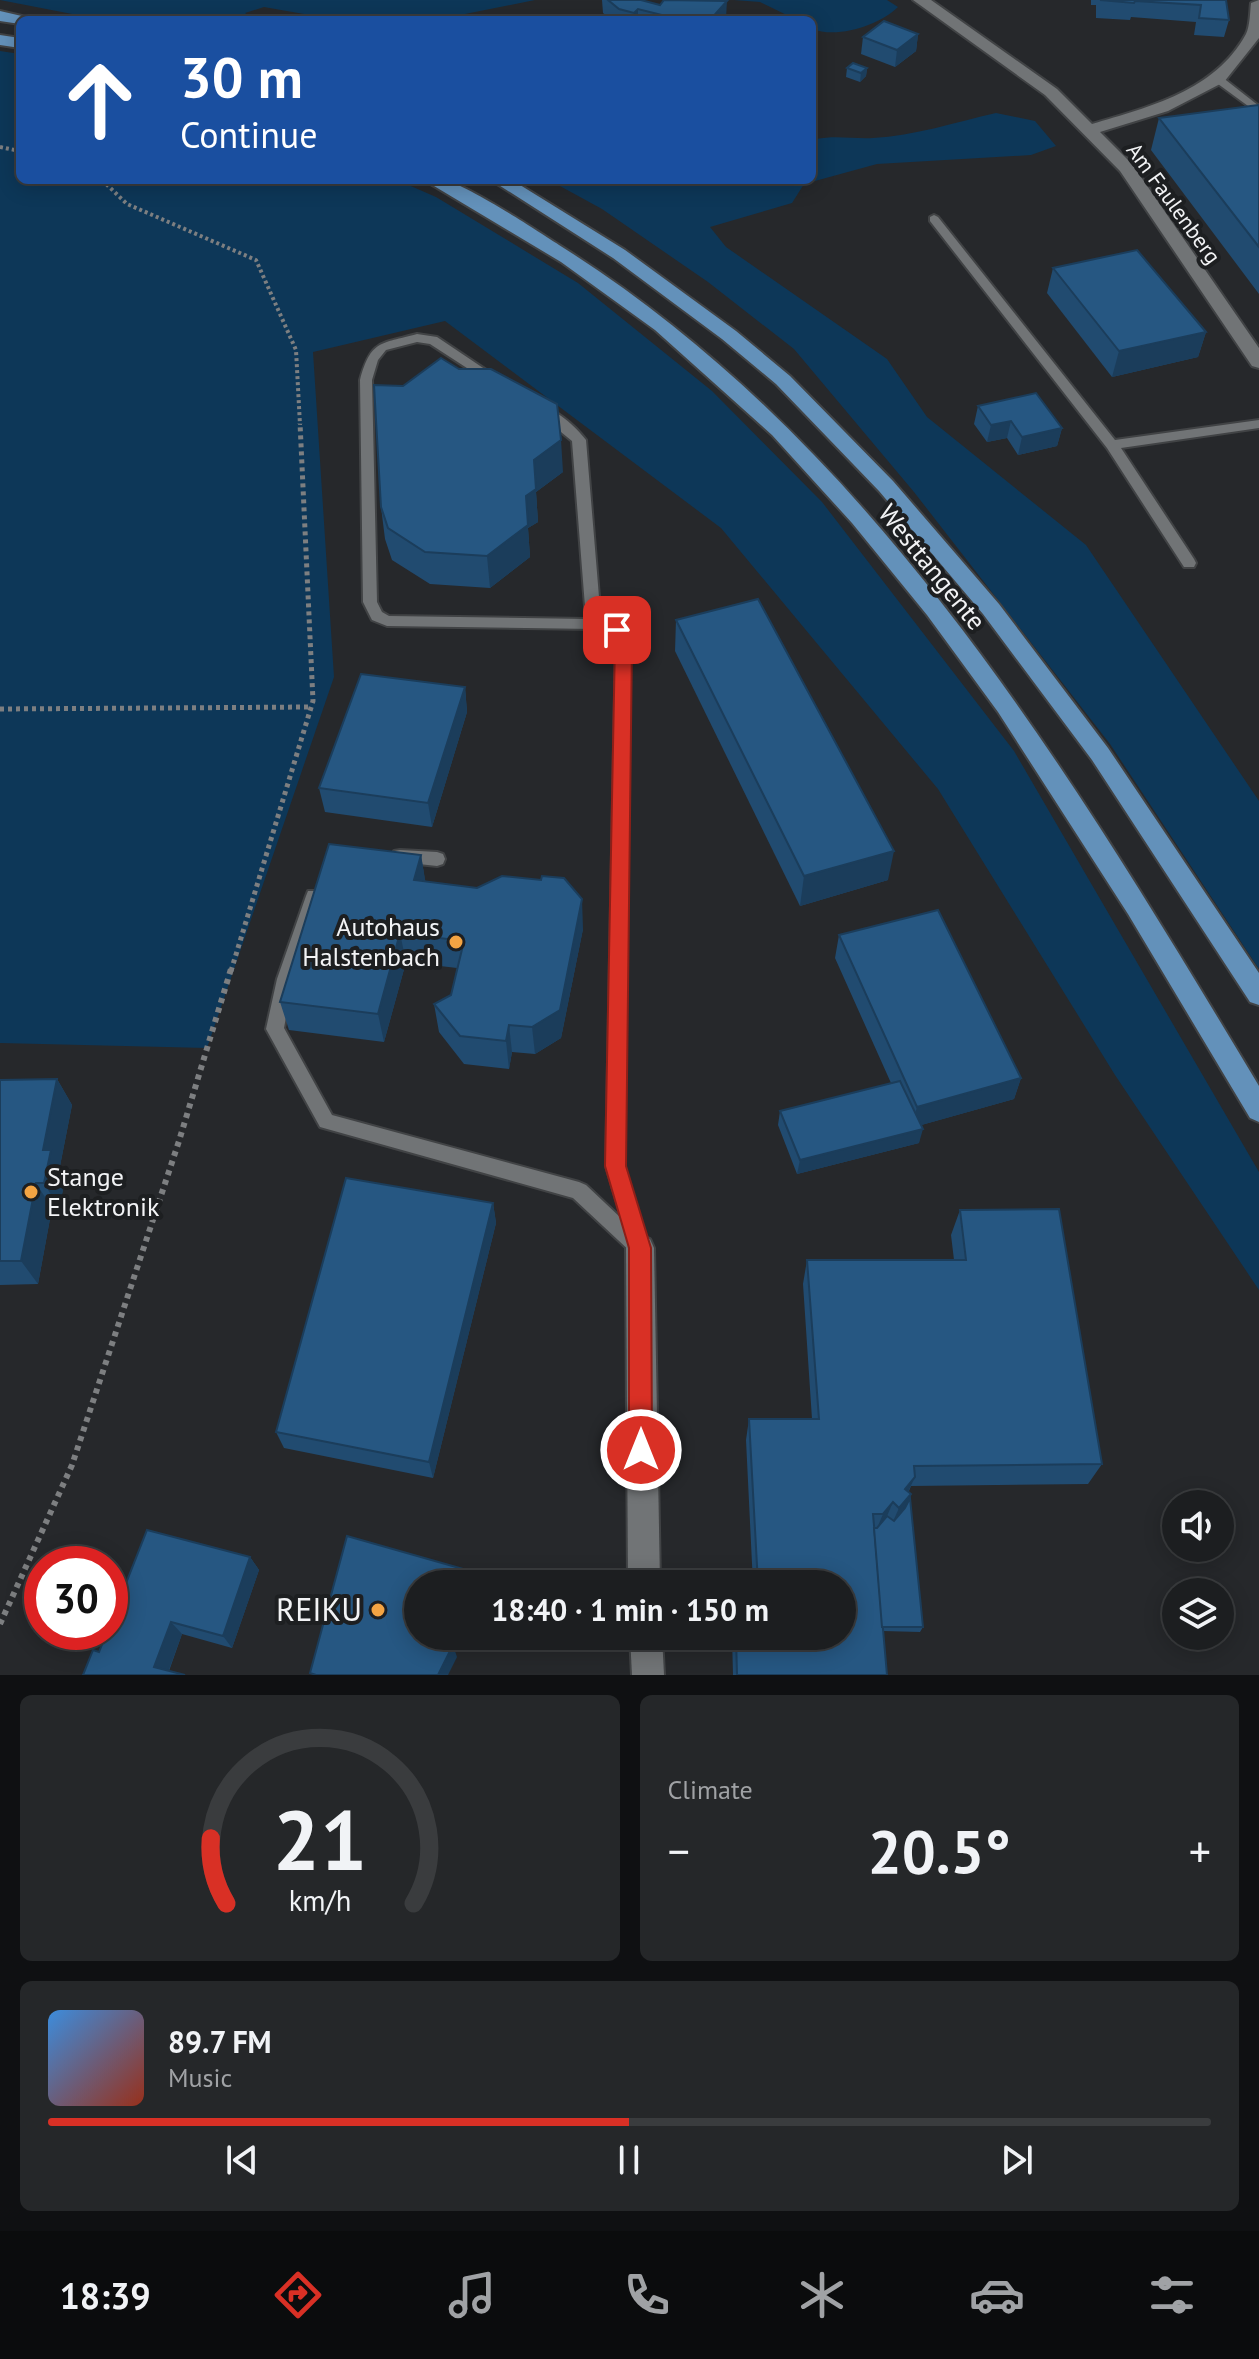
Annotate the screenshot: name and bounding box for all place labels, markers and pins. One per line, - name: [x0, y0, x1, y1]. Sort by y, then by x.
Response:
- pin: [583, 596, 651, 664]
- place label: Autohaus Halstenbach: [302, 910, 440, 973]
- marker: Autohaus Halstenbach: [447, 933, 465, 951]
- place label: Stange Elektronik: [47, 1160, 160, 1223]
- marker: Stange Elektronik: [22, 1183, 40, 1201]
- place label: REIKU: [276, 1588, 362, 1630]
- marker: REIKU: [369, 1601, 387, 1619]

